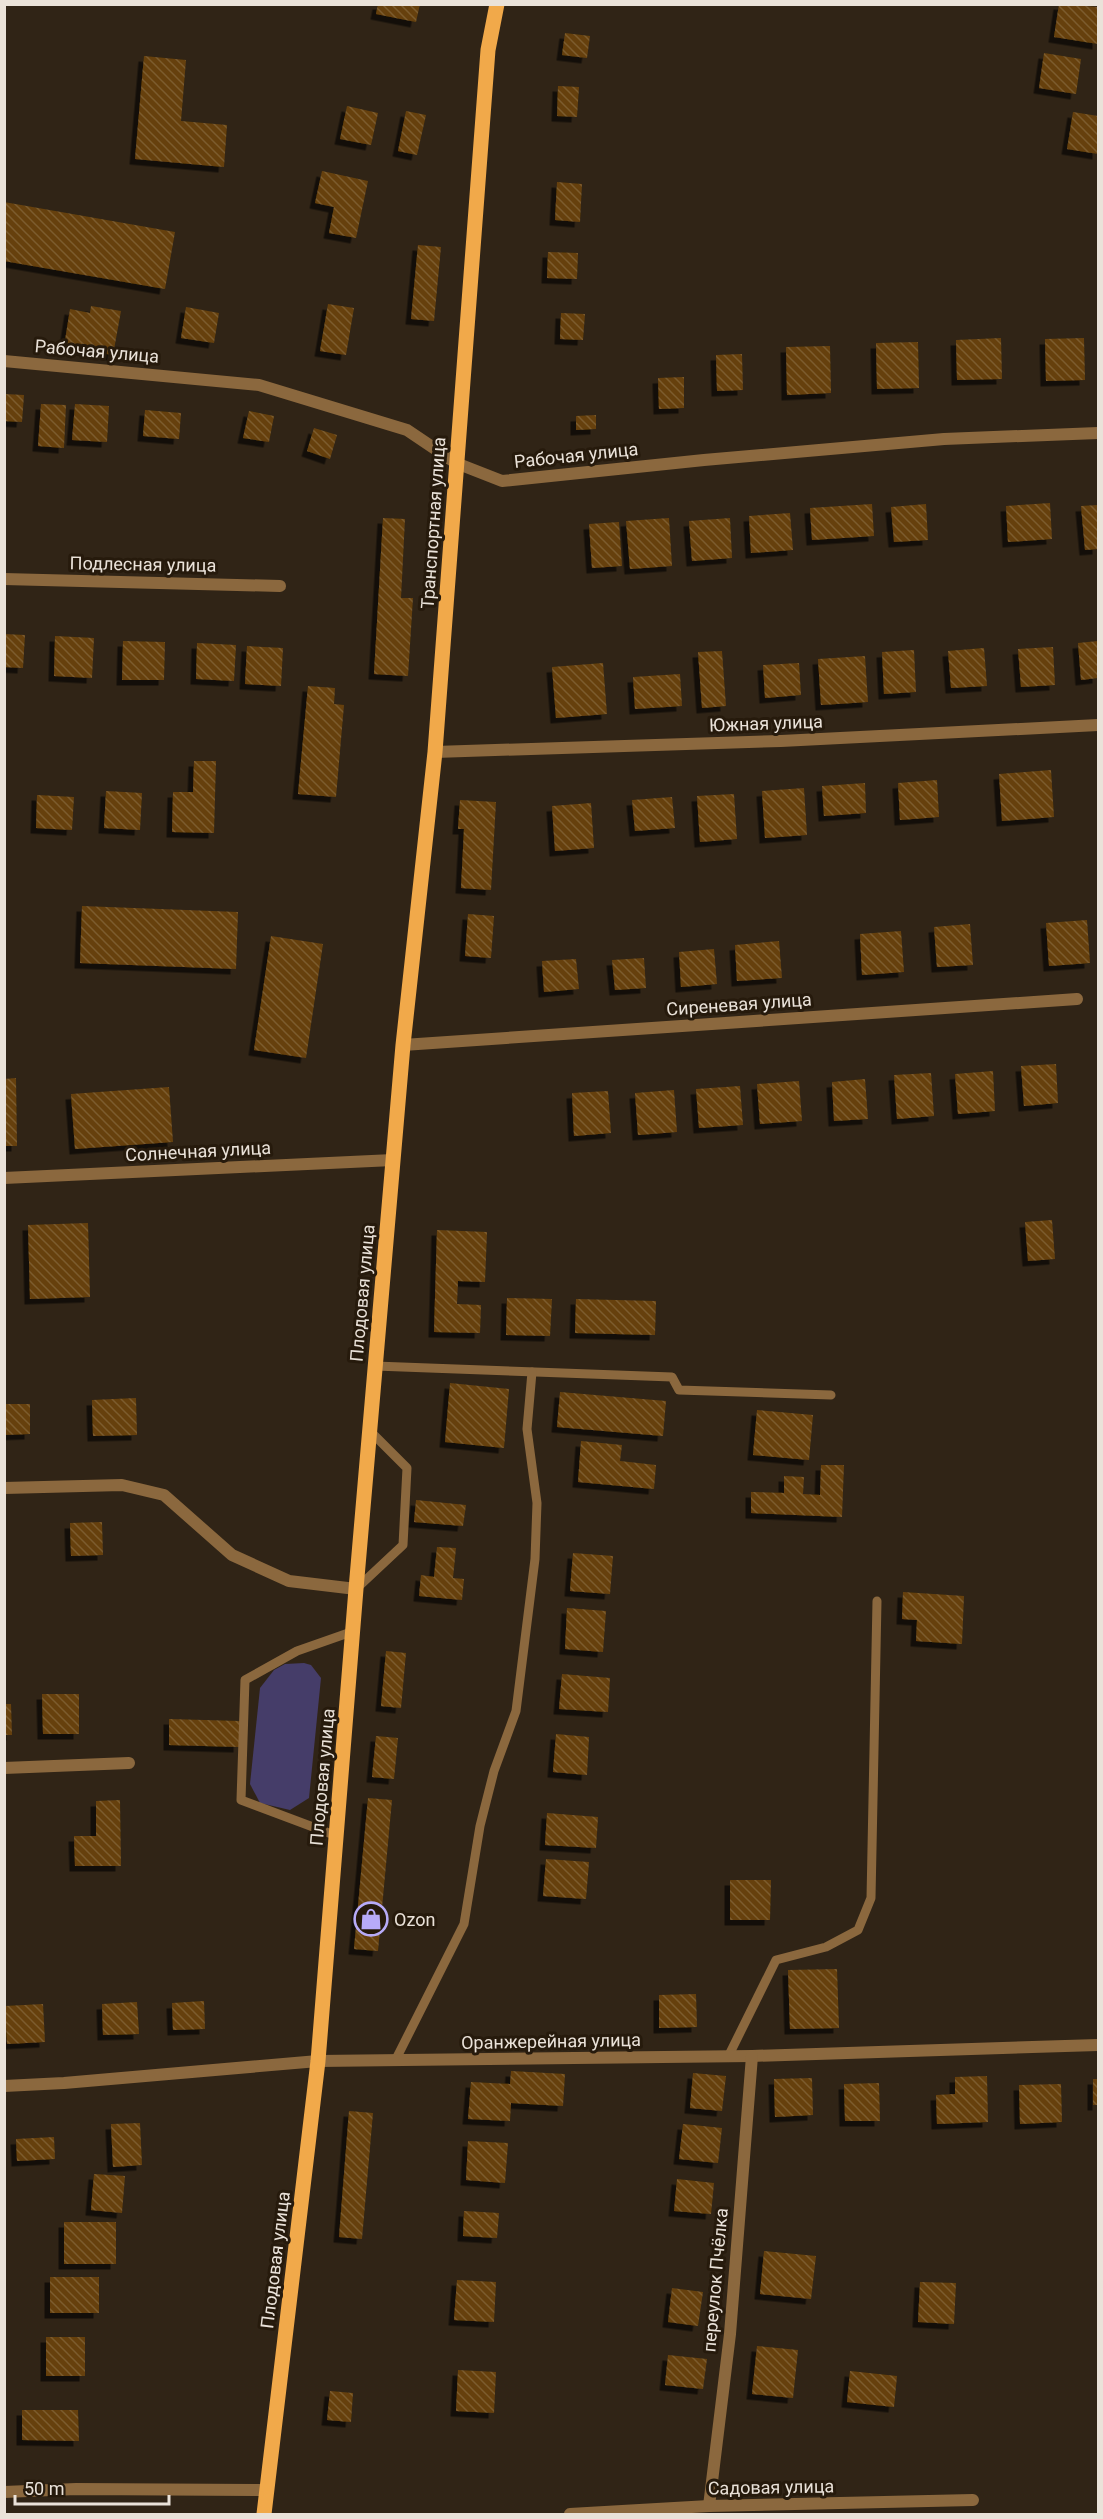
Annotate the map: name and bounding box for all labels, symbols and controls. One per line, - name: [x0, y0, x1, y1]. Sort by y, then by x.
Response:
- street label: Рабочая улица: [34, 335, 160, 367]
- street label: Транспортная улица: [417, 436, 449, 610]
- street label: Рабочая улица: [513, 438, 639, 472]
- street label: Подлесная улица: [70, 552, 216, 576]
- street label: Южная улица: [709, 711, 823, 735]
- street label: Сиреневая улица: [666, 988, 812, 1020]
- street label: Солнечная улица: [125, 1137, 271, 1165]
- street label: Плодовая улица: [346, 1223, 378, 1363]
- street label: Плодовая улица: [306, 1707, 338, 1847]
- shop icon: Ozon: [353, 1901, 389, 1937]
- place label: Ozon: [394, 1909, 435, 1930]
- street label: Оранжерейная улица: [461, 2029, 641, 2053]
- street label: Плодовая улица: [256, 2190, 294, 2330]
- street label: переулок Пчёлка: [698, 2207, 732, 2353]
- scale bar: [15, 2468, 170, 2506]
- street label: Садовая улица: [708, 2475, 834, 2499]
- text: 50 m: [24, 2478, 64, 2499]

